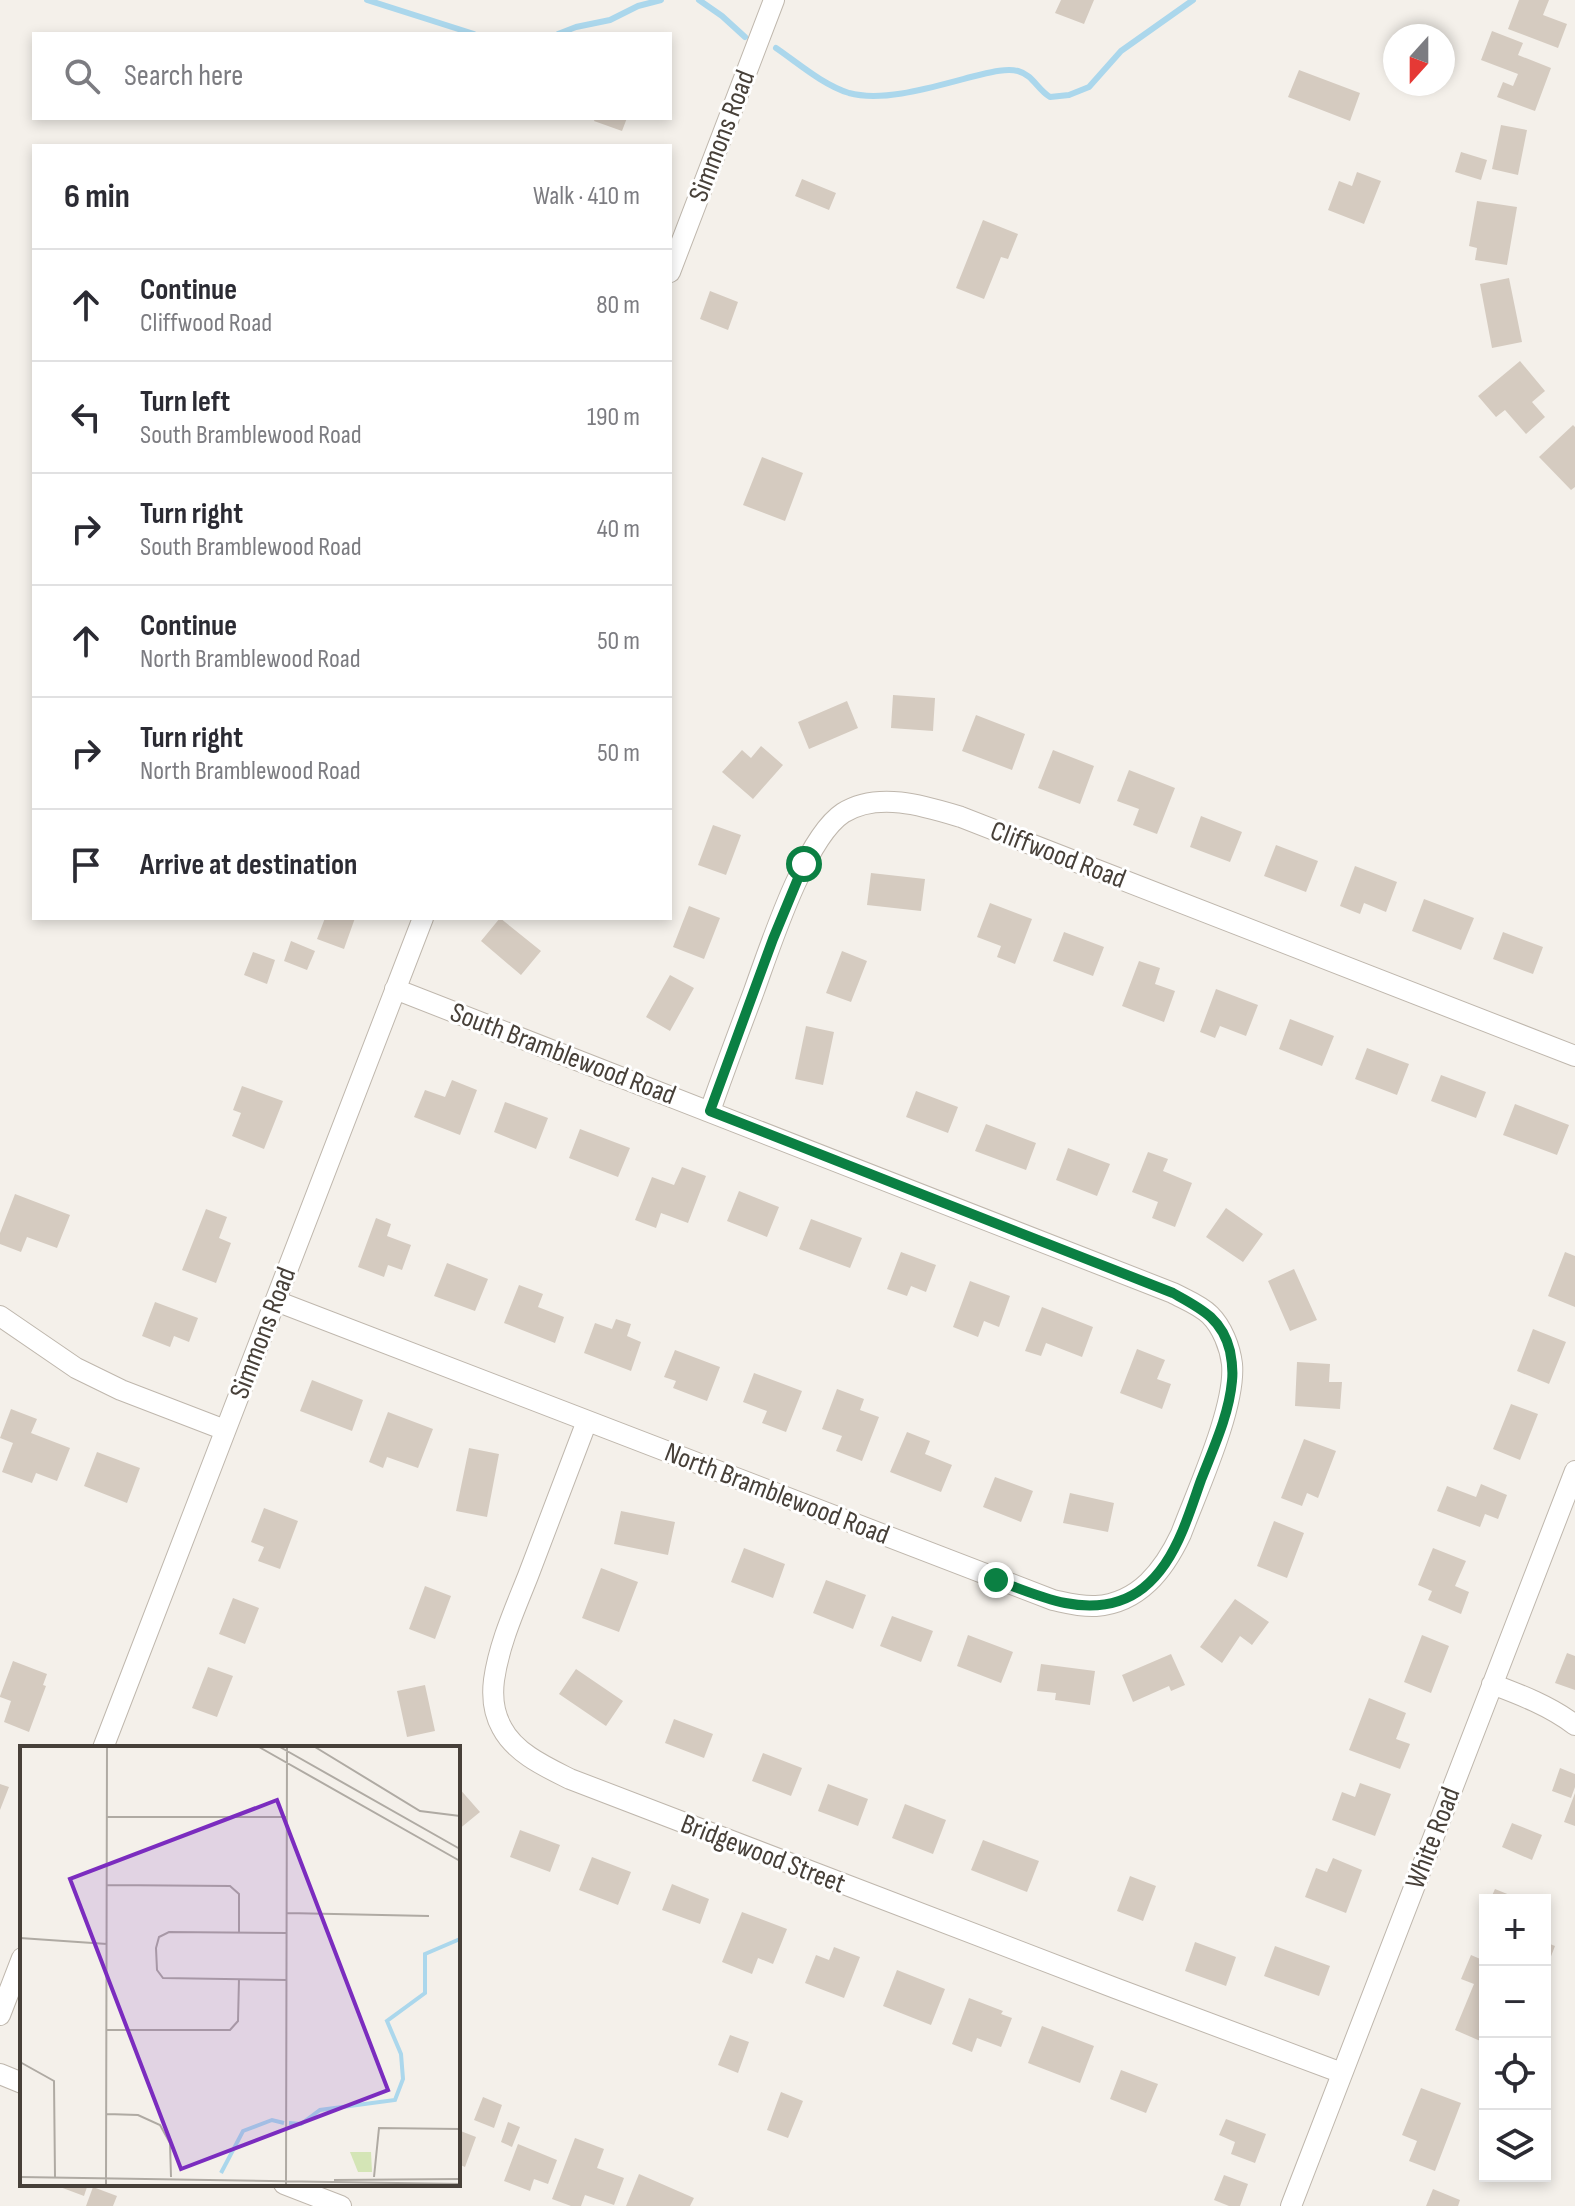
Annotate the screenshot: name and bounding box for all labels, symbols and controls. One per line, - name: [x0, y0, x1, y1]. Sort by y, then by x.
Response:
- north arrow: [1383, 24, 1455, 96]
- search box: [32, 32, 672, 120]
- icon: search: [60, 54, 104, 98]
- text: Search here: [124, 58, 243, 94]
- street label: Simmons Road: [682, 66, 762, 206]
- text: 6 min: [64, 176, 130, 217]
- text: Walk · 410 m: [533, 181, 640, 212]
- text: Continue: [140, 272, 237, 308]
- icon: ahead: [64, 283, 108, 327]
- text: 80 m: [596, 290, 640, 321]
- text: Cliffwood Road: [140, 308, 272, 339]
- text: Turn left: [140, 384, 230, 420]
- icon: left: [64, 395, 108, 439]
- text: 190 m: [587, 402, 640, 433]
- text: South Bramblewood Road: [140, 420, 362, 451]
- text: Turn right: [140, 496, 243, 532]
- icon: right: [64, 507, 108, 551]
- text: 40 m: [597, 514, 640, 545]
- text: South Bramblewood Road: [140, 532, 362, 563]
- text: Continue: [140, 608, 237, 644]
- icon: ahead: [64, 619, 108, 663]
- text: 50 m: [597, 626, 640, 657]
- text: North Bramblewood Road: [140, 644, 361, 675]
- text: Turn right: [140, 720, 243, 756]
- icon: right: [64, 731, 108, 775]
- text: 50 m: [597, 738, 640, 769]
- text: North Bramblewood Road: [140, 756, 361, 787]
- street label: Cliffwood Road: [986, 814, 1130, 896]
- icon: arrive: [64, 843, 108, 887]
- route start: [786, 846, 822, 882]
- text: Arrive at destination: [140, 847, 357, 883]
- street label: South Bramblewood Road: [446, 996, 680, 1112]
- street label: Simmons Road: [223, 1263, 303, 1403]
- street label: North Bramblewood Road: [660, 1436, 894, 1552]
- route end: [978, 1562, 1014, 1598]
- inset map: [20, 1746, 460, 2186]
- street label: White Road: [1399, 1783, 1467, 1893]
- street label: Bridgewood Street: [676, 1807, 850, 1901]
- map controls: [1479, 1894, 1551, 2182]
- button: +: [1479, 1894, 1551, 1966]
- button: −: [1479, 1966, 1551, 2038]
- button: locate: [1479, 2038, 1551, 2110]
- button: layers: [1479, 2110, 1551, 2182]

